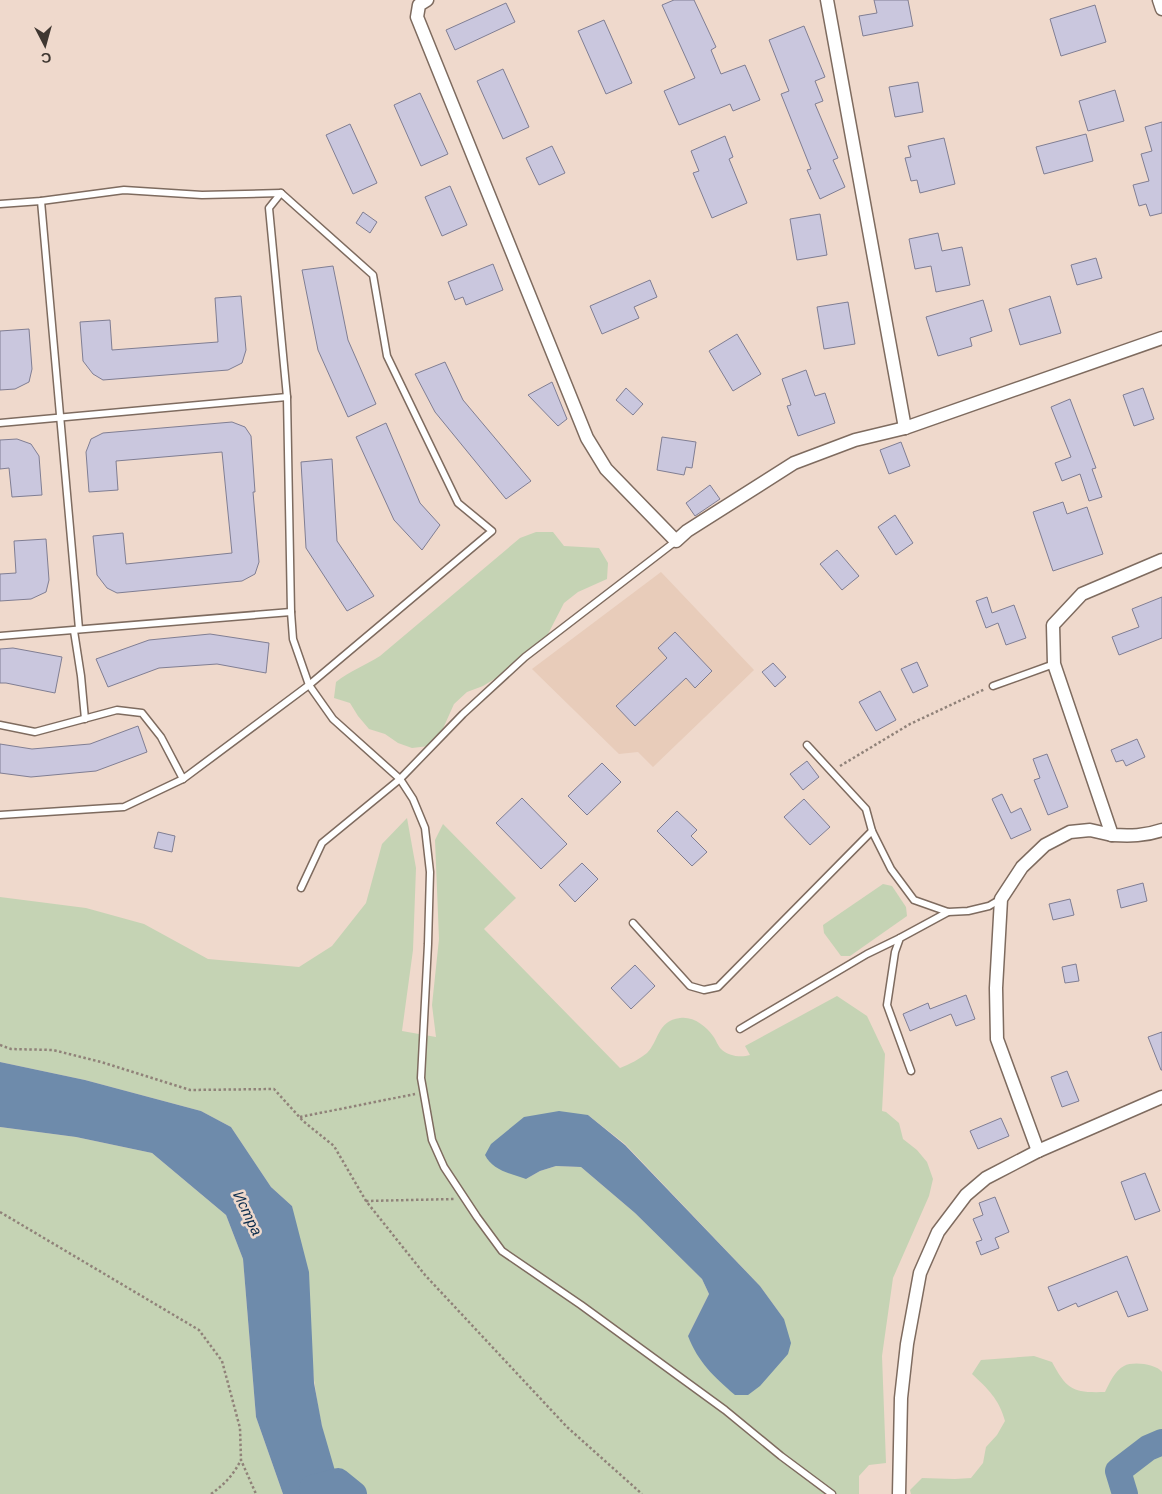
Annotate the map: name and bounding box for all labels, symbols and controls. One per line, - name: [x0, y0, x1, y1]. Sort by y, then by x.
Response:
- north arrow: [20, 20, 70, 70]
- text: С: [40, 49, 52, 66]
- water label: Истра: [230, 1188, 266, 1238]

